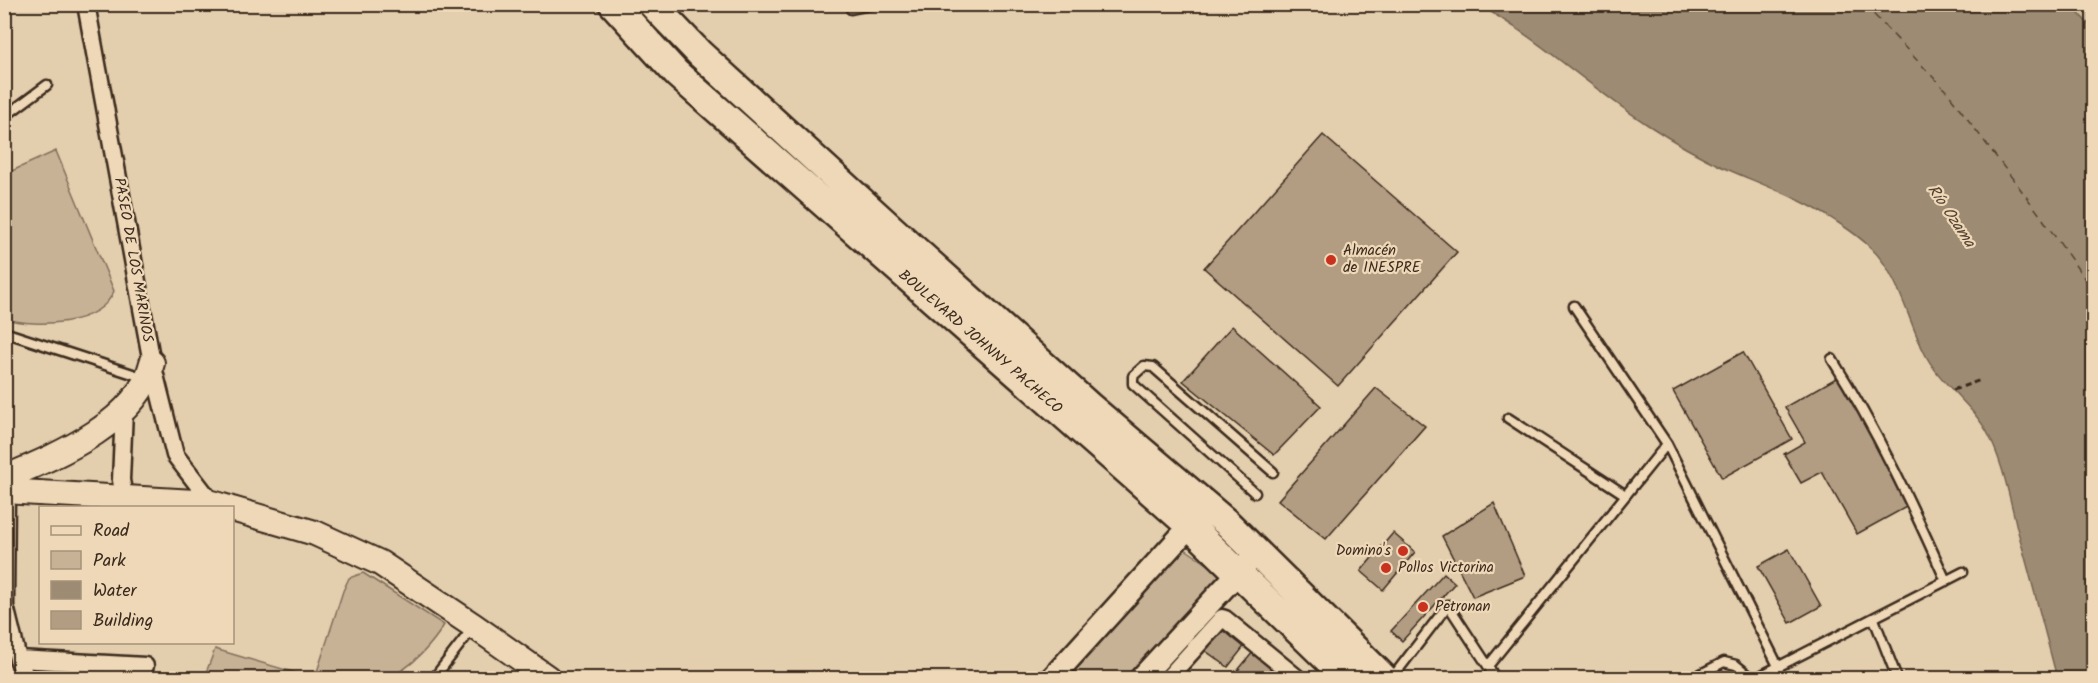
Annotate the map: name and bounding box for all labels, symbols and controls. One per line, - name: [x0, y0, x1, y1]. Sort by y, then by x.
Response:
- street label: PASEO DE LOS MARINOS: [107, 176, 159, 344]
- water label: Río Ozama: [1921, 179, 1982, 254]
- place label: Almacén de INESPRE: [1343, 239, 1422, 280]
- marker: Almacén de INESPRE: [1324, 253, 1338, 267]
- street label: BOULEVARD JOHNNY PACHECO: [893, 264, 1067, 420]
- legend: [39, 506, 234, 644]
- text: Road: [93, 517, 130, 546]
- place label: Domino's: [1336, 539, 1392, 563]
- marker: Domino's: [1396, 544, 1410, 558]
- text: Park: [93, 547, 126, 576]
- place label: Pollos Victorina: [1398, 556, 1494, 580]
- marker: Pollos Victorina: [1379, 561, 1393, 575]
- text: Water: [93, 577, 138, 606]
- place label: Petronan: [1435, 595, 1491, 619]
- marker: Petronan: [1416, 600, 1430, 614]
- text: Building: [93, 607, 153, 636]

